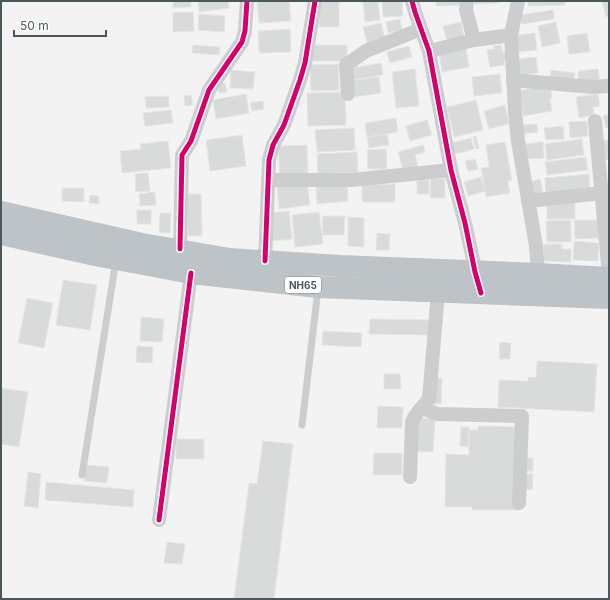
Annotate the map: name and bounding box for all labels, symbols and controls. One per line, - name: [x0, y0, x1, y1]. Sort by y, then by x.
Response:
- scale bar: [14, 12, 106, 38]
- text: 50 m: [20, 18, 49, 33]
- road number: NH65: [285, 277, 321, 293]

